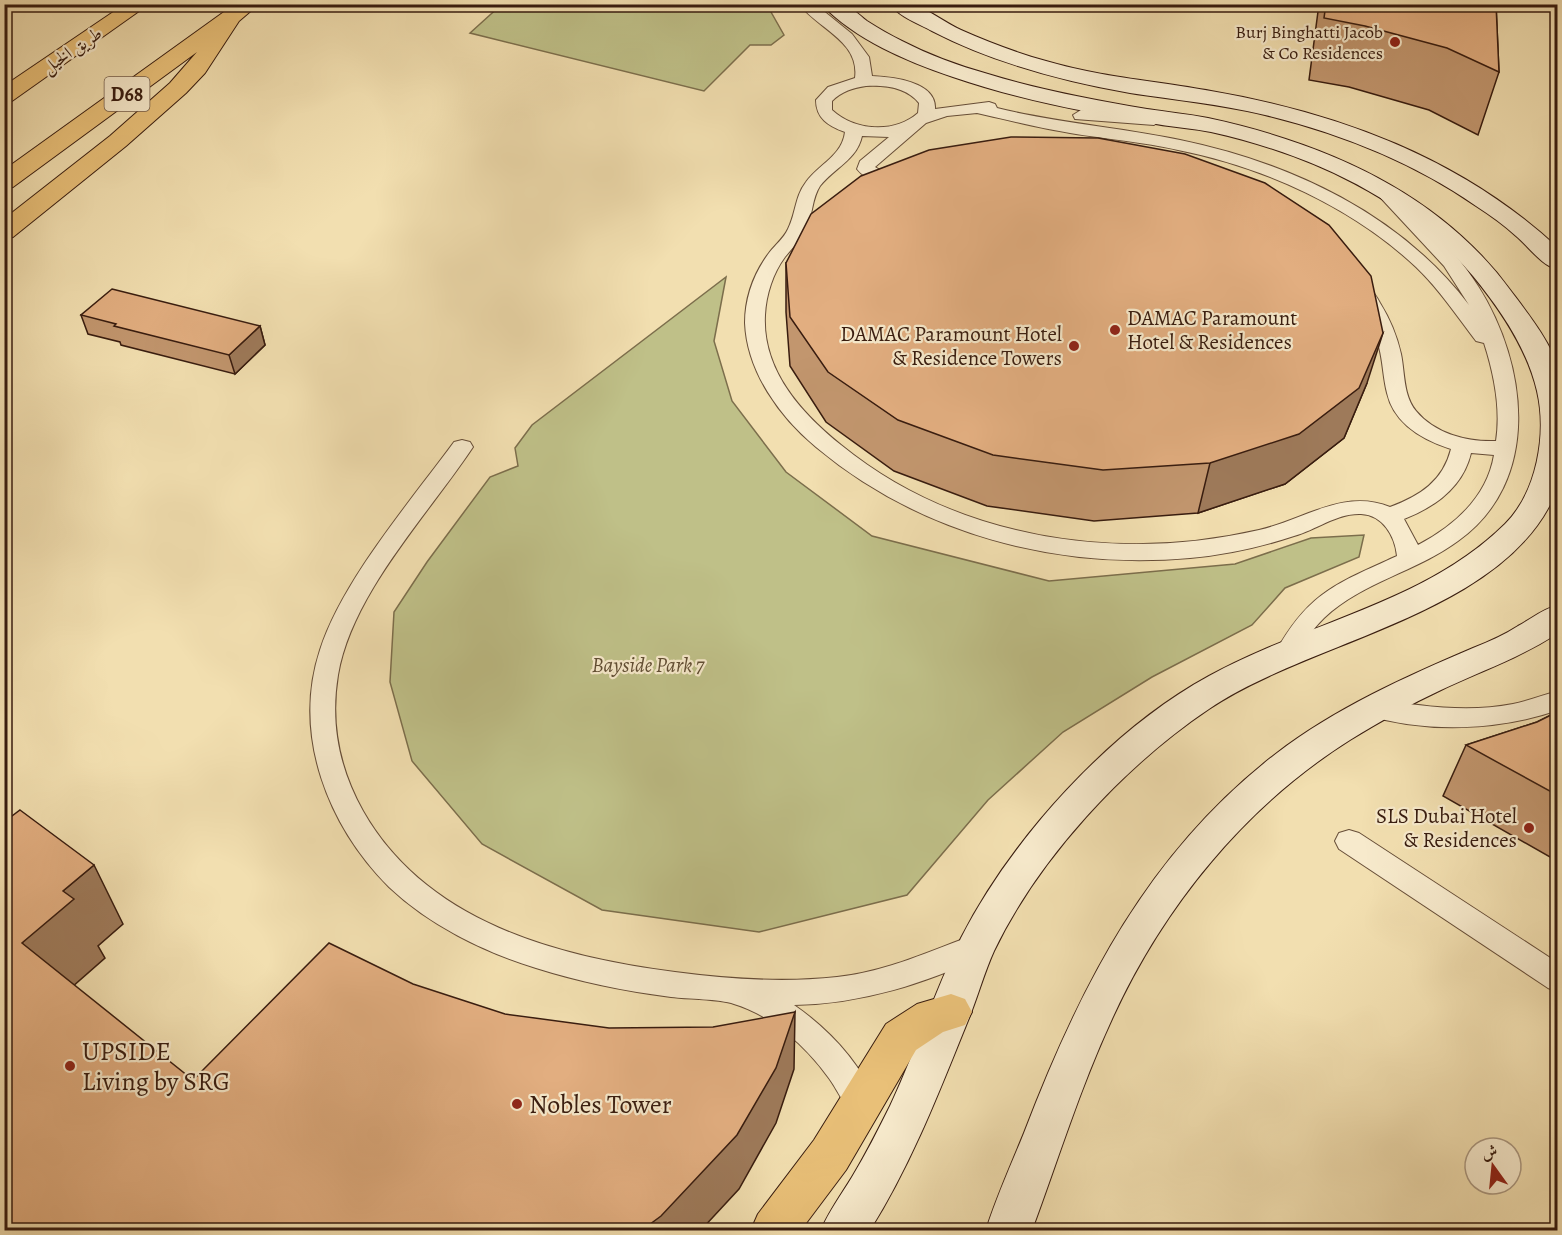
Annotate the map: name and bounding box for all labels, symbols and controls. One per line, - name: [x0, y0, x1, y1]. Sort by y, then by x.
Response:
- place label: Burj Binghatti Jacob & Co Residences: [1235, 20, 1383, 65]
- street label: طريق الخيل: [37, 21, 107, 80]
- marker: Burj Binghatti Jacob & Co Residences: [1388, 35, 1402, 49]
- road number: D68: [104, 77, 150, 111]
- place label: DAMAC Paramount Hotel & Residences: [1127, 304, 1297, 356]
- place label: DAMAC Paramount Hotel & Residence Towers: [840, 320, 1062, 372]
- marker: DAMAC Paramount Hotel & Residences: [1108, 323, 1122, 337]
- marker: DAMAC Paramount Hotel & Residence Towers: [1067, 339, 1081, 353]
- park label: Bayside Park 7: [592, 651, 706, 679]
- place label: SLS Dubai Hotel & Residences: [1376, 802, 1517, 854]
- marker: SLS Dubai Hotel & Residences: [1522, 821, 1536, 835]
- place label: UPSIDE Living by SRG: [82, 1034, 230, 1099]
- marker: UPSIDE Living by SRG: [63, 1059, 77, 1073]
- place label: Nobles Tower: [529, 1087, 672, 1122]
- marker: Nobles Tower: [510, 1097, 524, 1111]
- north arrow: [1463, 1136, 1523, 1196]
- text: ش: [1479, 1140, 1500, 1165]

